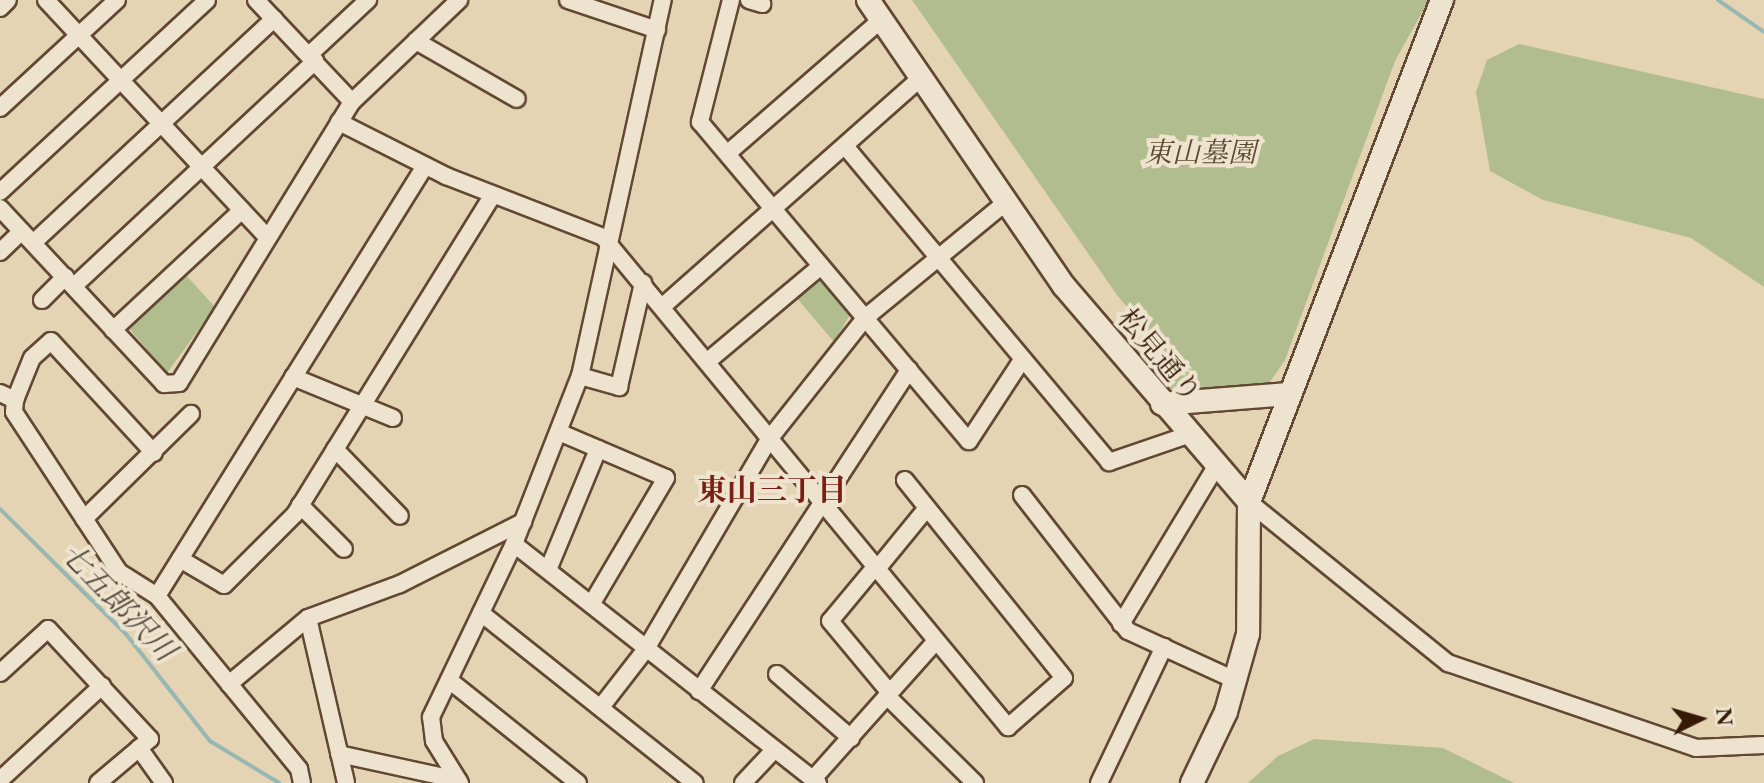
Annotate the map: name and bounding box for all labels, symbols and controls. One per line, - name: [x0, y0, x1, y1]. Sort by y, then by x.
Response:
- park label: 東山墓園: [1144, 135, 1256, 169]
- street label: 松見通り: [1111, 301, 1209, 409]
- district label: 東山三丁目: [697, 472, 847, 508]
- water label: 七五郎沢川: [53, 536, 183, 668]
- north arrow: [1660, 679, 1740, 759]
- text: N: [1709, 707, 1740, 727]

